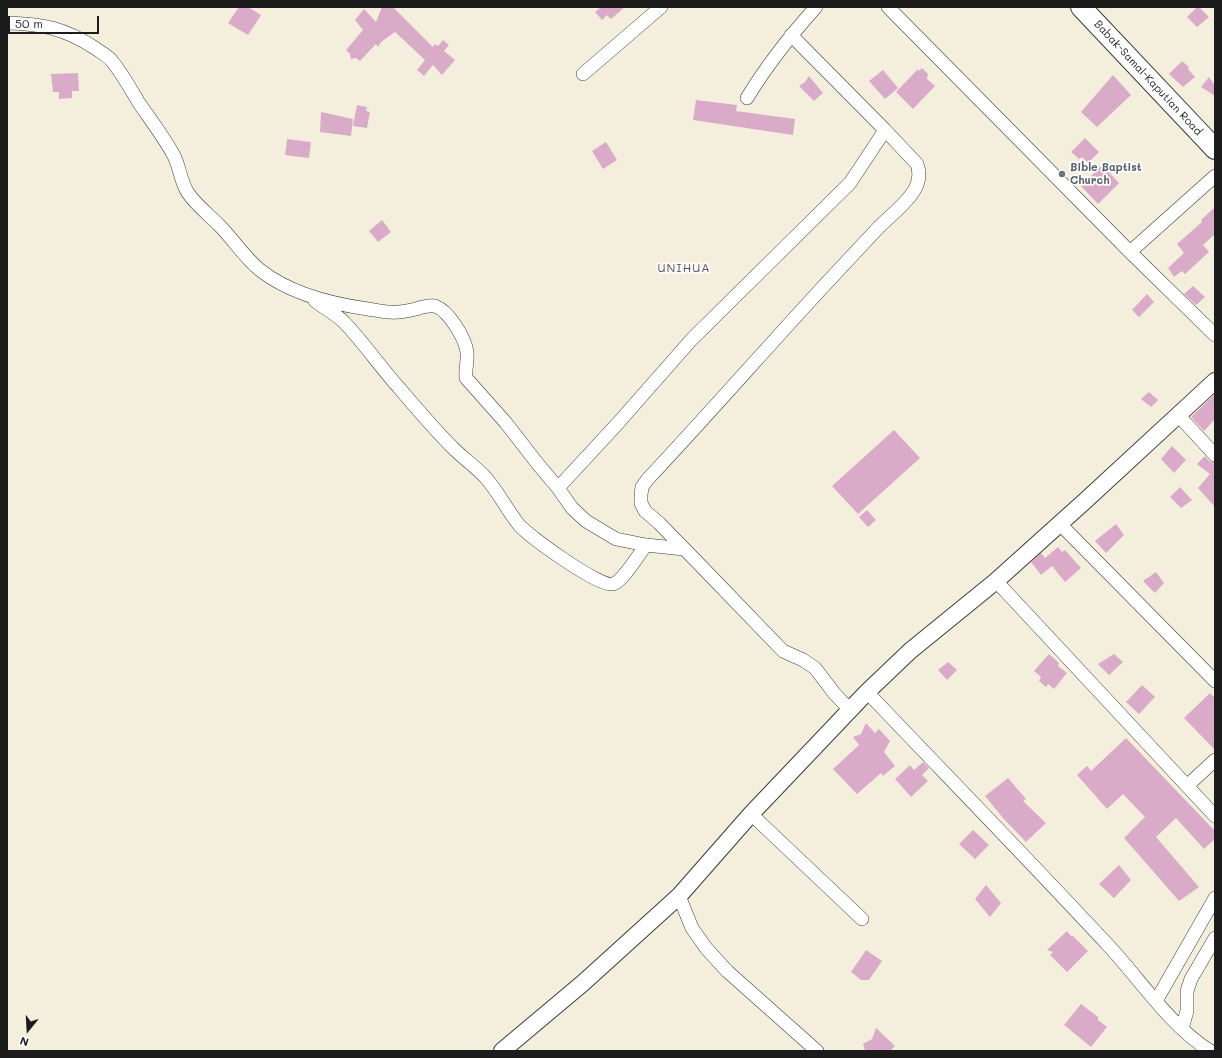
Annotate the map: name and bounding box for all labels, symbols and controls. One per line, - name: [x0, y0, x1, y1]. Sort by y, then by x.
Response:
- scale bar: [10, 8, 101, 34]
- text: 50 m: [15, 15, 43, 31]
- street label: Babak-Samal-Kaputian Road: [1091, 18, 1205, 138]
- place label: Bible Baptist Church: [1070, 161, 1142, 187]
- marker: Bible Baptist Church: [1057, 169, 1067, 179]
- district label: UNIHUA: [658, 261, 710, 275]
- north arrow: [8, 1010, 48, 1050]
- text: N: [18, 1033, 30, 1050]

